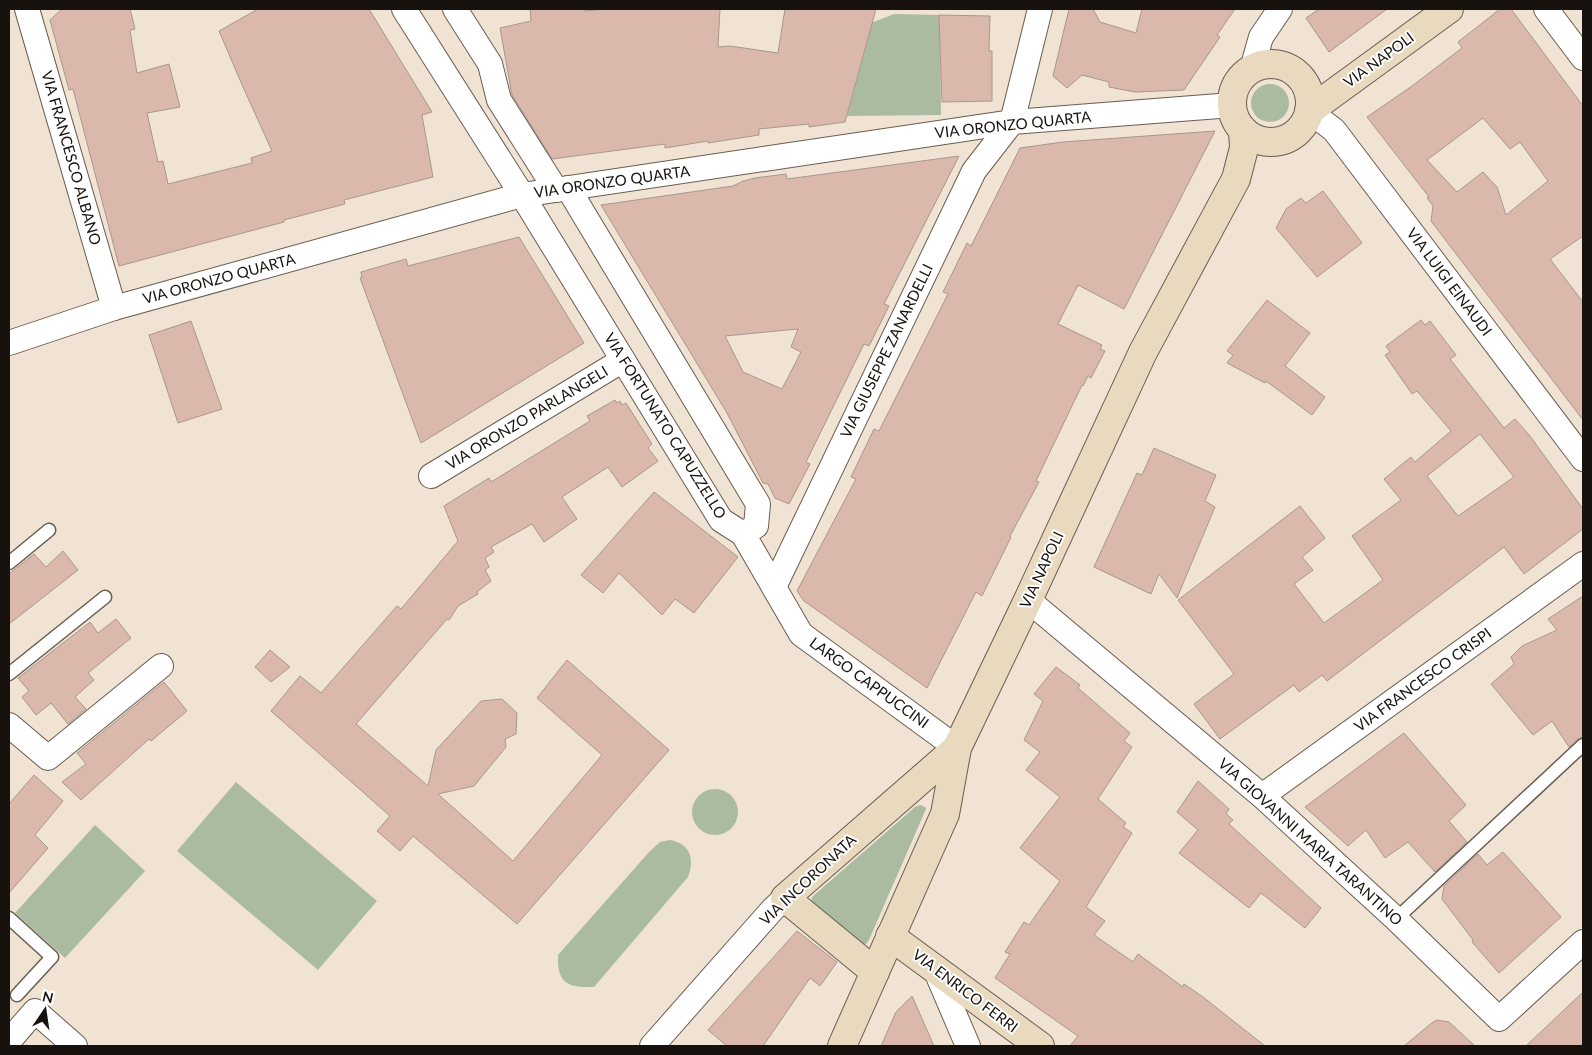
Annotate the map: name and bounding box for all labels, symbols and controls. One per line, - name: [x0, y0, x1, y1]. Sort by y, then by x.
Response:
- street label: VIA NAPOLI: [1340, 28, 1417, 91]
- street label: VIA FRANCESCO ALBANO: [38, 69, 105, 247]
- street label: VIA ORONZO QUARTA: [934, 107, 1093, 141]
- street label: VIA ORONZO QUARTA: [533, 161, 692, 201]
- street label: VIA LUIGI EINAUDI: [1403, 224, 1496, 339]
- street label: VIA ORONZO QUARTA: [140, 249, 298, 307]
- street label: VIA GIUSEPPE ZANARDELLI: [836, 261, 936, 440]
- street label: VIA FORTUNATO CAPUZZELLO: [601, 329, 731, 522]
- street label: VIA ORONZO PARLANGELI: [442, 362, 611, 473]
- street label: VIA NAPOLI: [1016, 528, 1067, 611]
- street label: VIA FRANCESCO CRISPI: [1350, 623, 1494, 735]
- street label: LARGO CAPPUCCINI: [807, 633, 933, 731]
- street label: VIA GIOVANNI MARIA TARANTINO: [1215, 754, 1406, 929]
- street label: VIA INCORONATA: [755, 829, 860, 929]
- street label: VIA ENRICO FERRI: [909, 945, 1022, 1036]
- north arrow: [20, 985, 70, 1035]
- text: N: [41, 987, 55, 1006]

